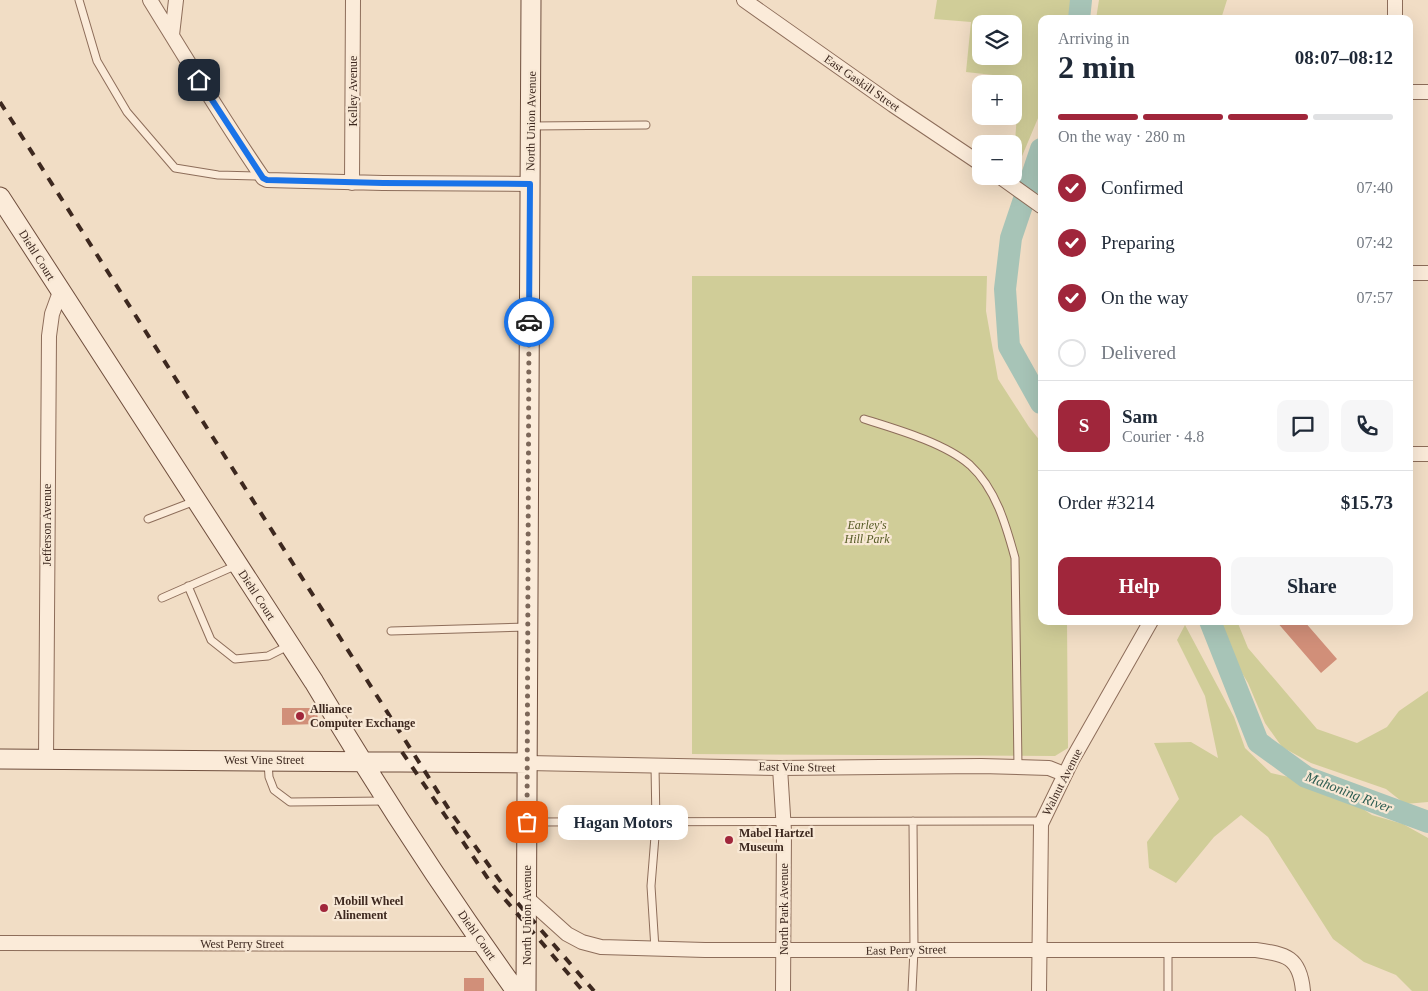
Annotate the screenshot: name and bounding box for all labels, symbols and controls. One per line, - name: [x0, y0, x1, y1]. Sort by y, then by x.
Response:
- map controls: [972, 15, 1022, 185]
- button: layers: [972, 15, 1022, 65]
- text: Arriving in: [1058, 30, 1130, 47]
- text: 08:07–08:12: [1295, 47, 1393, 68]
- text: 2 min: [1058, 49, 1135, 85]
- street label: East Gaskill Street: [821, 52, 903, 115]
- street label: Kelley Avenue: [346, 56, 360, 126]
- pin: [178, 59, 220, 101]
- icon: home: [185, 66, 213, 94]
- street label: North Union Avenue: [523, 71, 539, 171]
- button: +: [972, 75, 1022, 125]
- text: On the way · 280 m: [1058, 128, 1186, 145]
- button: −: [972, 135, 1022, 185]
- icon: check: [1058, 174, 1086, 202]
- text: Confirmed: [1101, 177, 1183, 198]
- text: 07:40: [1357, 179, 1393, 196]
- street label: Diehl Court: [16, 227, 58, 283]
- icon: check: [1058, 229, 1086, 257]
- text: Preparing: [1101, 232, 1175, 253]
- text: 07:42: [1357, 234, 1393, 251]
- icon: check: [1058, 284, 1086, 312]
- text: On the way: [1101, 287, 1189, 308]
- text: 07:57: [1357, 289, 1393, 306]
- courier: [504, 297, 554, 347]
- icon: car: [515, 308, 543, 336]
- text: Delivered: [1101, 342, 1176, 363]
- button: chat: [1277, 400, 1329, 452]
- button: phone: [1341, 400, 1393, 452]
- text: Sam: [1122, 406, 1158, 427]
- text: S: [1079, 415, 1089, 436]
- text: Courier · 4.8: [1122, 428, 1204, 445]
- street label: Jefferson Avenue: [40, 484, 54, 566]
- text: Order #3214: [1058, 492, 1155, 513]
- text: $15.73: [1341, 492, 1393, 513]
- park label: Earley's Hill Park: [844, 518, 890, 546]
- button: Help: [1058, 557, 1221, 615]
- button: Share: [1231, 557, 1393, 615]
- street label: Diehl Court: [236, 567, 279, 623]
- place label: Alliance Computer Exchange: [310, 702, 416, 730]
- marker: Alliance Computer Exchange: [294, 710, 306, 722]
- street label: Walnut Avenue: [1039, 746, 1085, 818]
- street label: West Vine Street: [224, 753, 305, 767]
- street label: East Vine Street: [758, 759, 836, 775]
- water label: Mahoning River: [1303, 769, 1395, 816]
- pin: [506, 801, 548, 843]
- callout: Hagan Motors: [557, 804, 687, 840]
- icon: bag: [513, 808, 541, 836]
- text: Hagan Motors: [573, 814, 673, 831]
- place label: Mabel Hartzel Museum: [739, 826, 814, 854]
- marker: Mabel Hartzel Museum: [723, 834, 735, 846]
- street label: North Park Avenue: [777, 863, 791, 955]
- street label: North Union Avenue: [520, 865, 534, 965]
- place label: Mobill Wheel Alinement: [334, 894, 404, 922]
- marker: Mobill Wheel Alinement: [318, 902, 330, 914]
- street label: Diehl Court: [455, 908, 499, 963]
- street label: West Perry Street: [200, 937, 285, 951]
- street label: East Perry Street: [866, 942, 947, 958]

